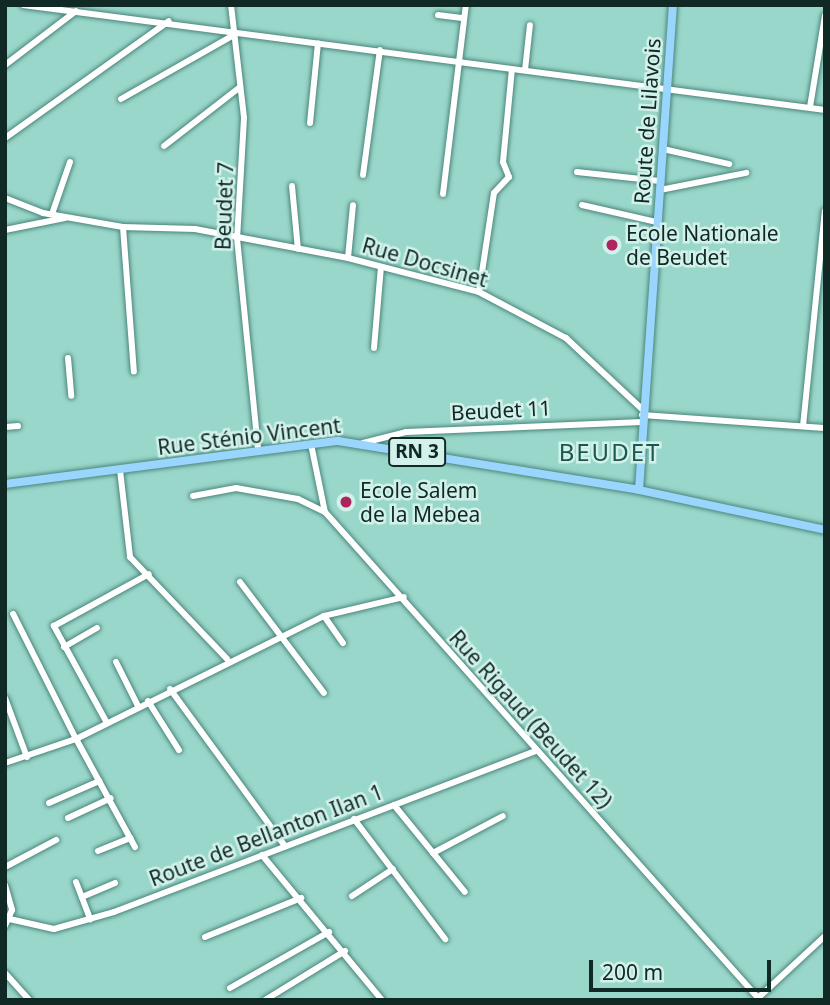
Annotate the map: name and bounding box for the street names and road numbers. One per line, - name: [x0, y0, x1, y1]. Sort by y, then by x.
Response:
- street label: Route de Lilavois: [629, 37, 665, 205]
- street label: Beudet 7: [210, 161, 238, 251]
- street label: Rue Docsinet: [359, 232, 491, 292]
- street label: Beudet 11: [450, 395, 552, 425]
- street label: Rue Sténio Vincent: [156, 412, 342, 460]
- road number: RN 3: [387, 436, 447, 467]
- street label: Rue Rigaud (Beudet 12): [444, 625, 618, 813]
- street label: Route de Bellanton Ilan 1: [146, 779, 386, 891]

